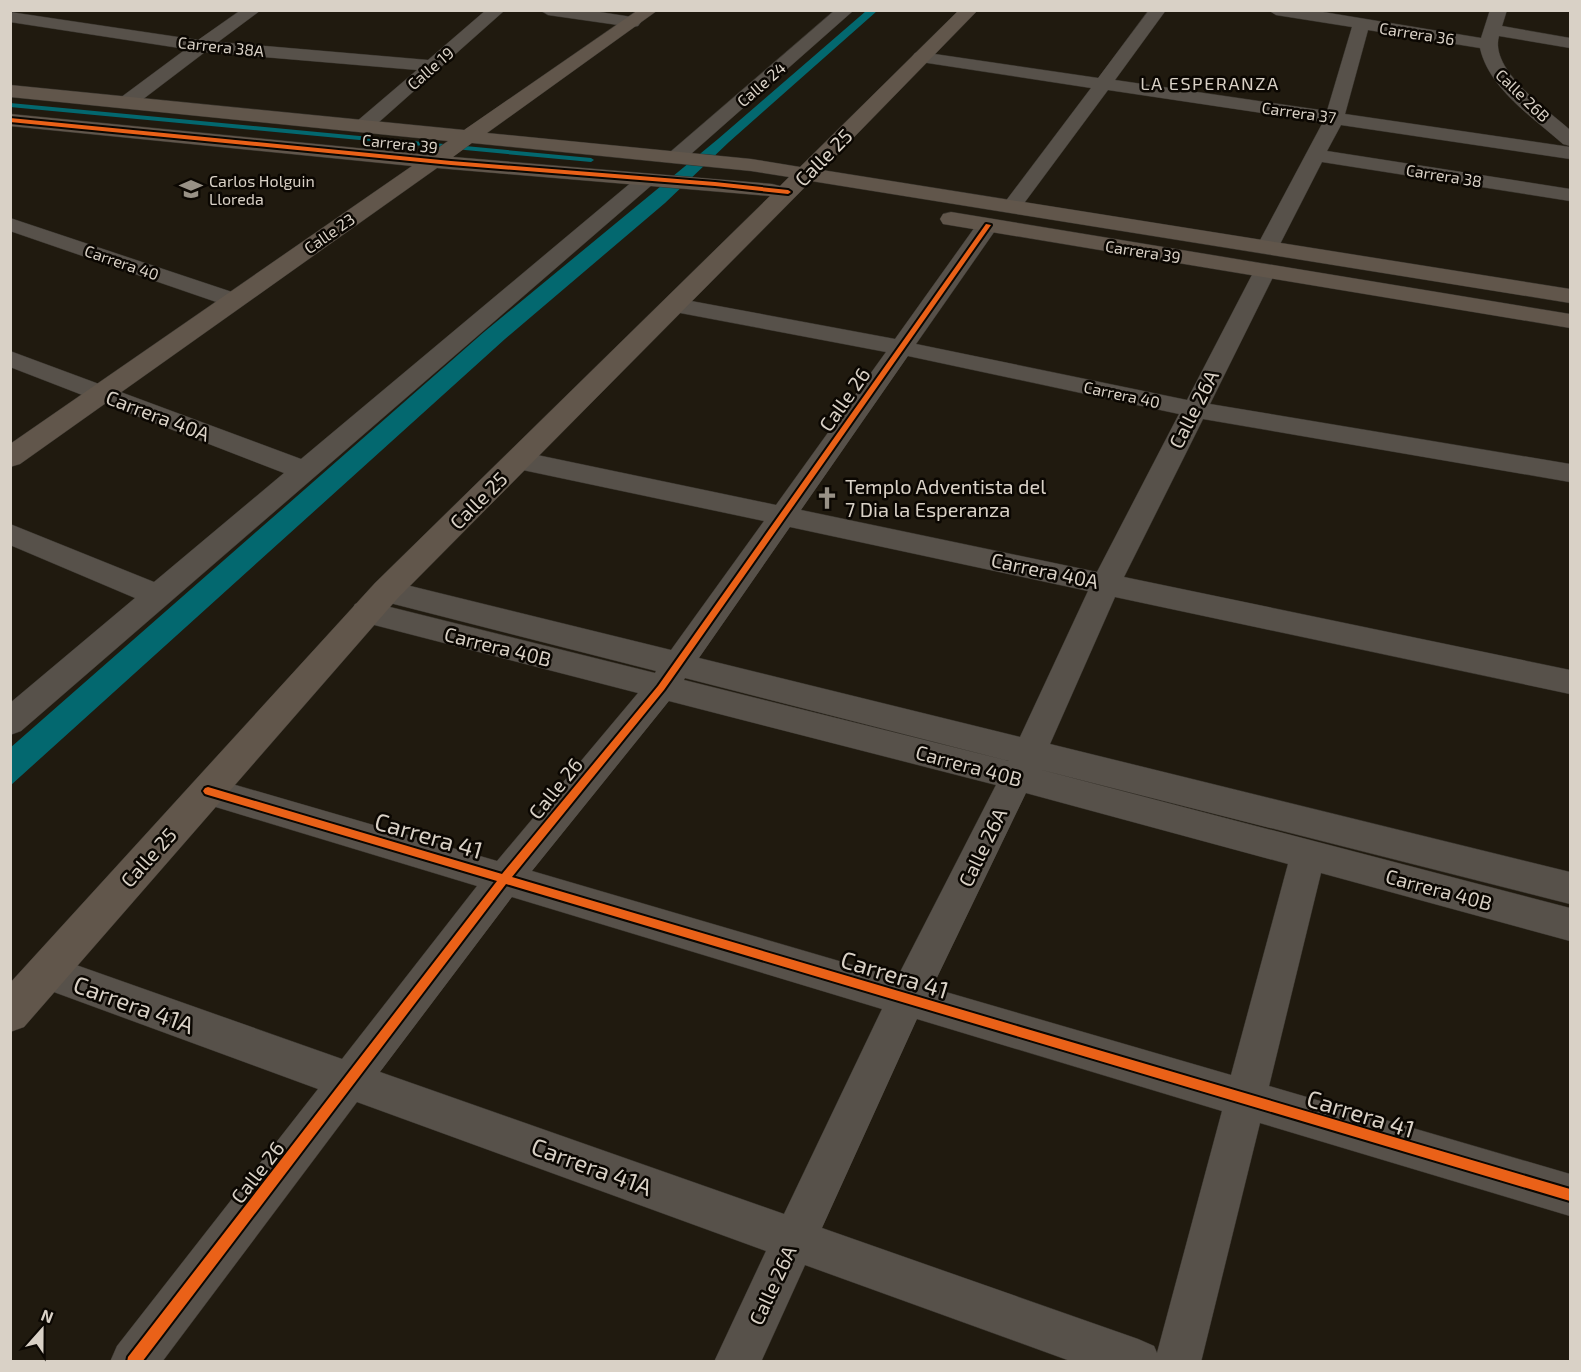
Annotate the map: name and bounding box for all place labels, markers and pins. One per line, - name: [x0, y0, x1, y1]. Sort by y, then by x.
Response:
- place label: Carlos Holguin Lloreda: [209, 171, 315, 208]
- school or university icon: Carlos Holguin Lloreda: [178, 176, 204, 202]
- place label: Templo Adventista del 7 Dia la Esperanza: [845, 474, 1046, 521]
- church icon: Templo Adventista del 7 Dia la Esperanza: [814, 485, 840, 511]

